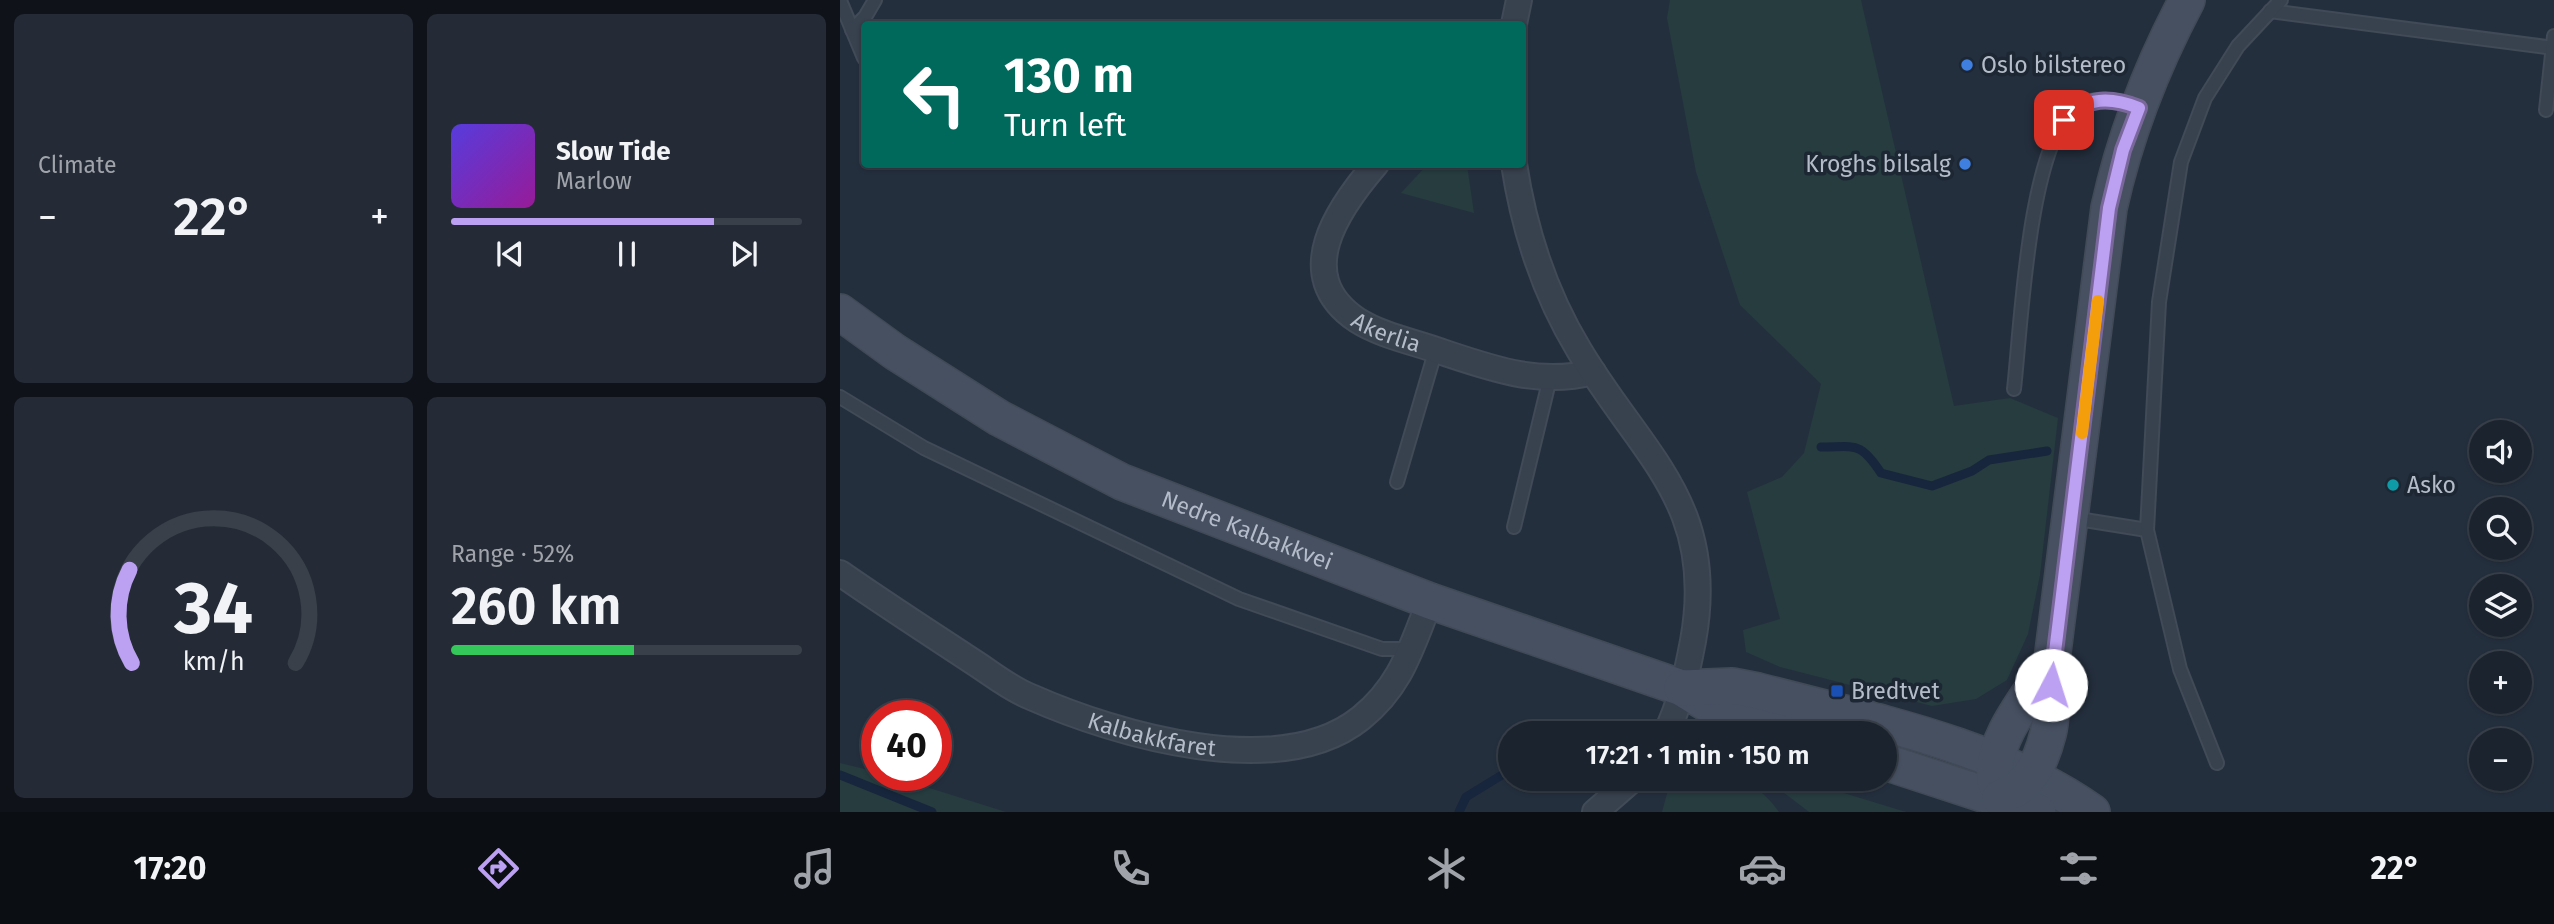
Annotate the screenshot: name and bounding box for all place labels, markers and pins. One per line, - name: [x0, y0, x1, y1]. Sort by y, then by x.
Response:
- place label: Oslo bilstereo: [1981, 51, 2126, 79]
- marker: Oslo bilstereo: [1959, 57, 1975, 73]
- pin: [2034, 90, 2094, 150]
- place label: Kroghs bilsalg: [1805, 150, 1951, 178]
- marker: Kroghs bilsalg: [1957, 156, 1973, 172]
- place label: Asko: [2407, 471, 2456, 499]
- marker: Asko: [2385, 477, 2401, 493]
- place label: Bredtvet: [1851, 677, 1940, 705]
- marker: Bredtvet: [1829, 683, 1845, 699]

